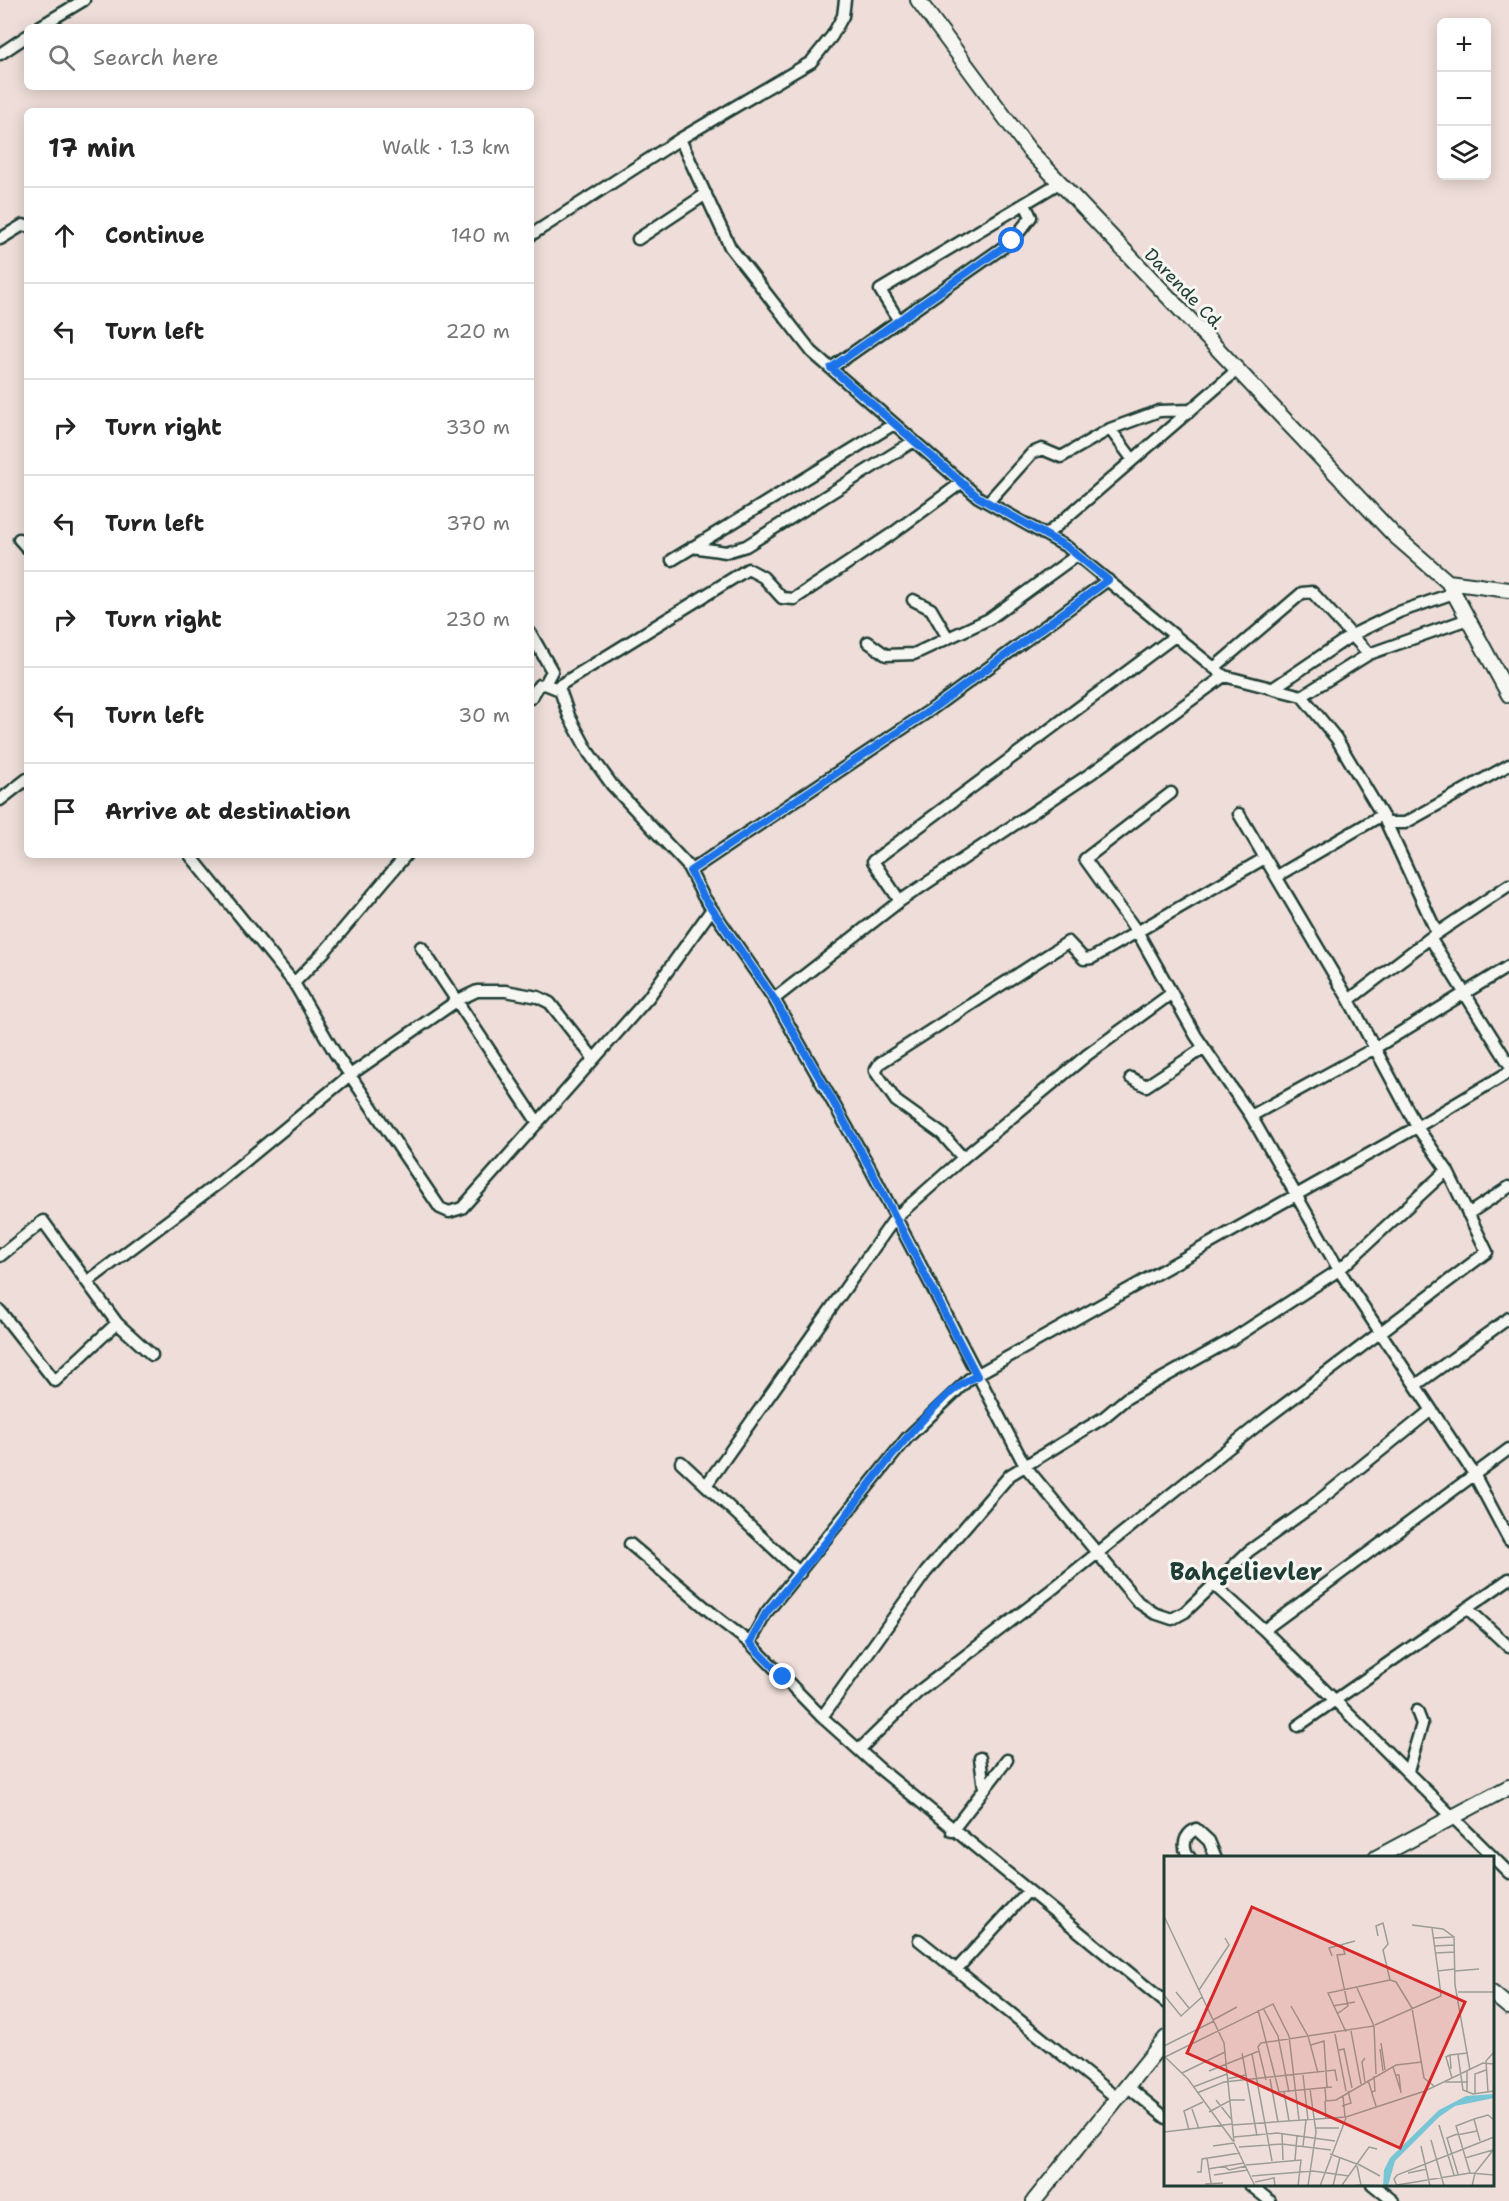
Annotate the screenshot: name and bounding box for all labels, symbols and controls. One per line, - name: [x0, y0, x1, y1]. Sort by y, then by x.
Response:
- map controls: [1437, 18, 1491, 180]
- button: +: [1437, 18, 1491, 72]
- search box: [24, 24, 534, 90]
- icon: search: [45, 41, 78, 74]
- text: Search here: [93, 43, 219, 72]
- button: −: [1437, 72, 1491, 126]
- button: layers: [1437, 126, 1491, 180]
- text: 17 min: [48, 130, 135, 165]
- text: Walk · 1.3 km: [382, 134, 510, 160]
- icon: ahead: [48, 219, 81, 252]
- text: Continue: [105, 221, 205, 250]
- text: 140 m: [451, 222, 510, 248]
- route start: [998, 227, 1024, 253]
- street label: Darende Cd.: [1139, 243, 1229, 335]
- icon: left: [48, 315, 81, 348]
- text: Turn left: [105, 317, 204, 346]
- text: 220 m: [446, 318, 510, 344]
- icon: right: [48, 411, 81, 444]
- text: Turn right: [105, 413, 222, 442]
- text: 330 m: [446, 414, 510, 440]
- icon: left: [48, 507, 81, 540]
- text: Turn left: [105, 509, 204, 538]
- text: 370 m: [446, 510, 510, 536]
- icon: right: [48, 603, 81, 636]
- text: Turn right: [105, 605, 222, 634]
- text: 230 m: [445, 606, 510, 632]
- icon: left: [48, 699, 81, 732]
- text: Turn left: [105, 701, 204, 730]
- text: 30 m: [458, 702, 510, 728]
- icon: arrive: [48, 795, 81, 828]
- text: Arrive at destination: [105, 797, 351, 826]
- district label: Bahçelievler: [1170, 1556, 1322, 1588]
- route end: [769, 1663, 795, 1689]
- inset map: [1164, 1856, 1494, 2186]

